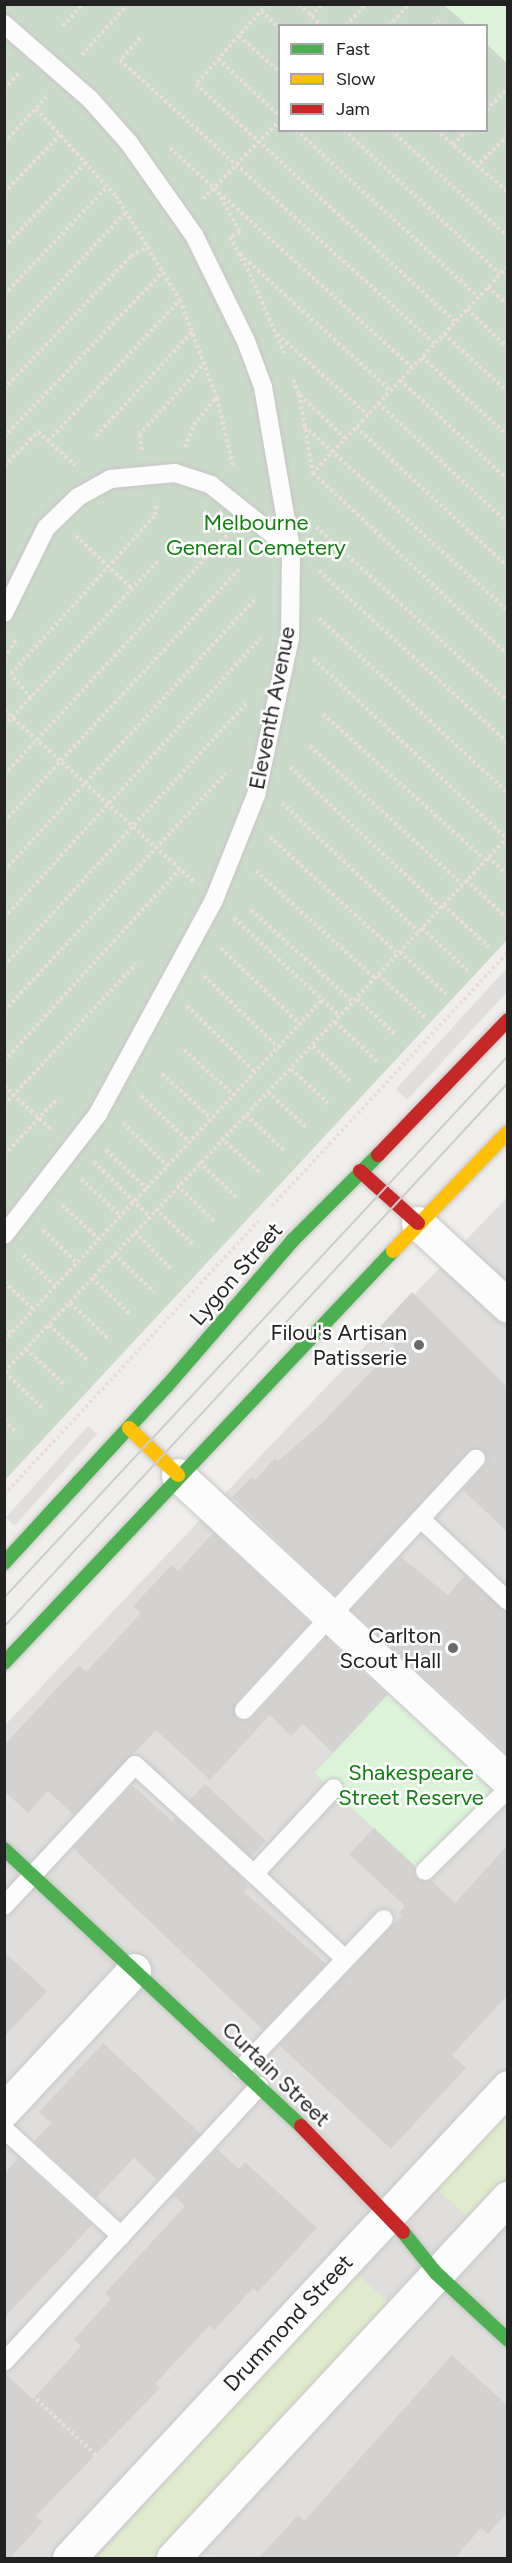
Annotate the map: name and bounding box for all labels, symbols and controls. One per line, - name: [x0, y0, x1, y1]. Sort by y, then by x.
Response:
- legend: [278, 24, 488, 132]
- text: Fast: [336, 38, 370, 60]
- text: Slow: [336, 68, 375, 90]
- text: Jam: [336, 98, 370, 120]
- park label: Melbourne General Cemetery: [166, 509, 346, 560]
- street label: Eleventh Avenue: [243, 624, 301, 792]
- street label: Lygon Street: [184, 1217, 288, 1331]
- place label: Filou's Artisan Patisserie: [270, 1319, 407, 1370]
- marker: Filou's Artisan Patisserie: [412, 1338, 426, 1352]
- place label: Carlton Scout Hall: [339, 1622, 441, 1674]
- marker: Carlton Scout Hall: [446, 1641, 460, 1655]
- park label: Shakespeare Street Reserve: [338, 1759, 484, 1810]
- street label: Curtain Street: [217, 2016, 335, 2132]
- street label: Drummond Street: [218, 2249, 358, 2397]

